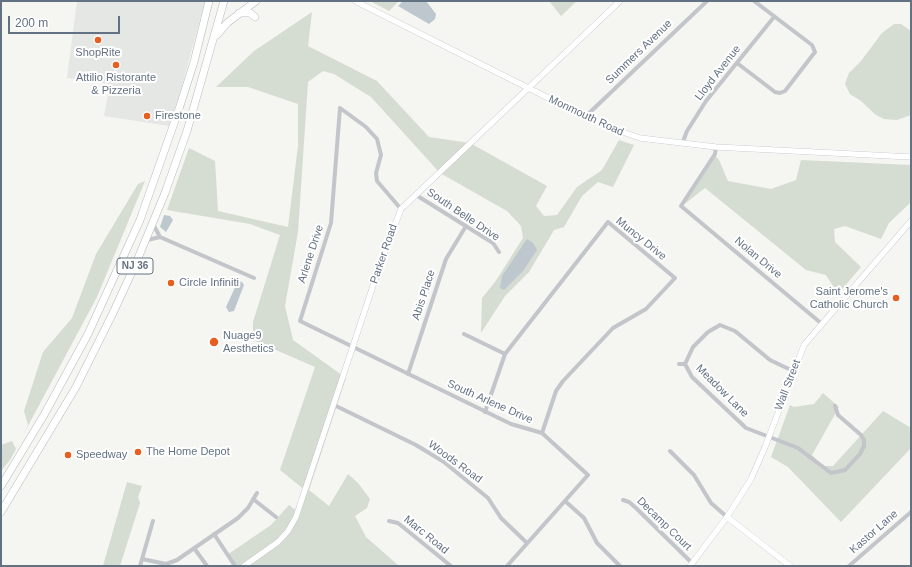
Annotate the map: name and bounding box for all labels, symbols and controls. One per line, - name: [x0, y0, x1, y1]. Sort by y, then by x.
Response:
- scale bar: [10, 8, 122, 34]
- text: 200 m: [15, 16, 48, 30]
- street label: Summers Avenue: [603, 17, 675, 87]
- marker: ShopRite: [93, 35, 103, 45]
- street label: Lloyd Avenue: [692, 43, 744, 103]
- place label: ShopRite: [75, 46, 121, 60]
- marker: Attilio Ristorante & Pizzeria: [111, 60, 121, 70]
- place label: Attilio Ristorante & Pizzeria: [76, 71, 156, 97]
- street label: Monmouth Road: [546, 93, 626, 139]
- place label: Firestone: [155, 109, 201, 123]
- marker: Firestone: [142, 111, 152, 121]
- street label: South Belle Drive: [424, 186, 502, 244]
- street label: Muncy Drive: [613, 215, 669, 263]
- street label: Arlene Drive: [295, 223, 327, 285]
- street label: Parker Road: [368, 223, 400, 285]
- street label: Nolan Drive: [732, 234, 784, 282]
- road number: NJ 36: [117, 258, 153, 274]
- street label: Abis Place: [410, 268, 438, 322]
- place label: Circle Infiniti: [179, 276, 239, 290]
- marker: Circle Infiniti: [166, 278, 176, 288]
- place label: Saint Jerome's Catholic Church: [810, 285, 888, 311]
- marker: Saint Jerome's Catholic Church: [891, 293, 901, 303]
- place label: Nuage9 Aesthetics: [223, 329, 274, 355]
- marker: Nuage9 Aesthetics: [208, 336, 220, 348]
- street label: Wall Street: [772, 358, 804, 412]
- street label: Meadow Lane: [693, 362, 751, 420]
- street label: South Arlene Drive: [445, 377, 535, 427]
- street label: Woods Road: [425, 438, 485, 486]
- place label: The Home Depot: [146, 445, 230, 459]
- marker: The Home Depot: [133, 447, 143, 457]
- place label: Speedway: [76, 448, 127, 462]
- marker: Speedway: [63, 450, 73, 460]
- street label: Decamp Court: [634, 495, 694, 553]
- street label: Kastor Lane: [847, 508, 901, 556]
- street label: Marc Road: [401, 513, 451, 557]

